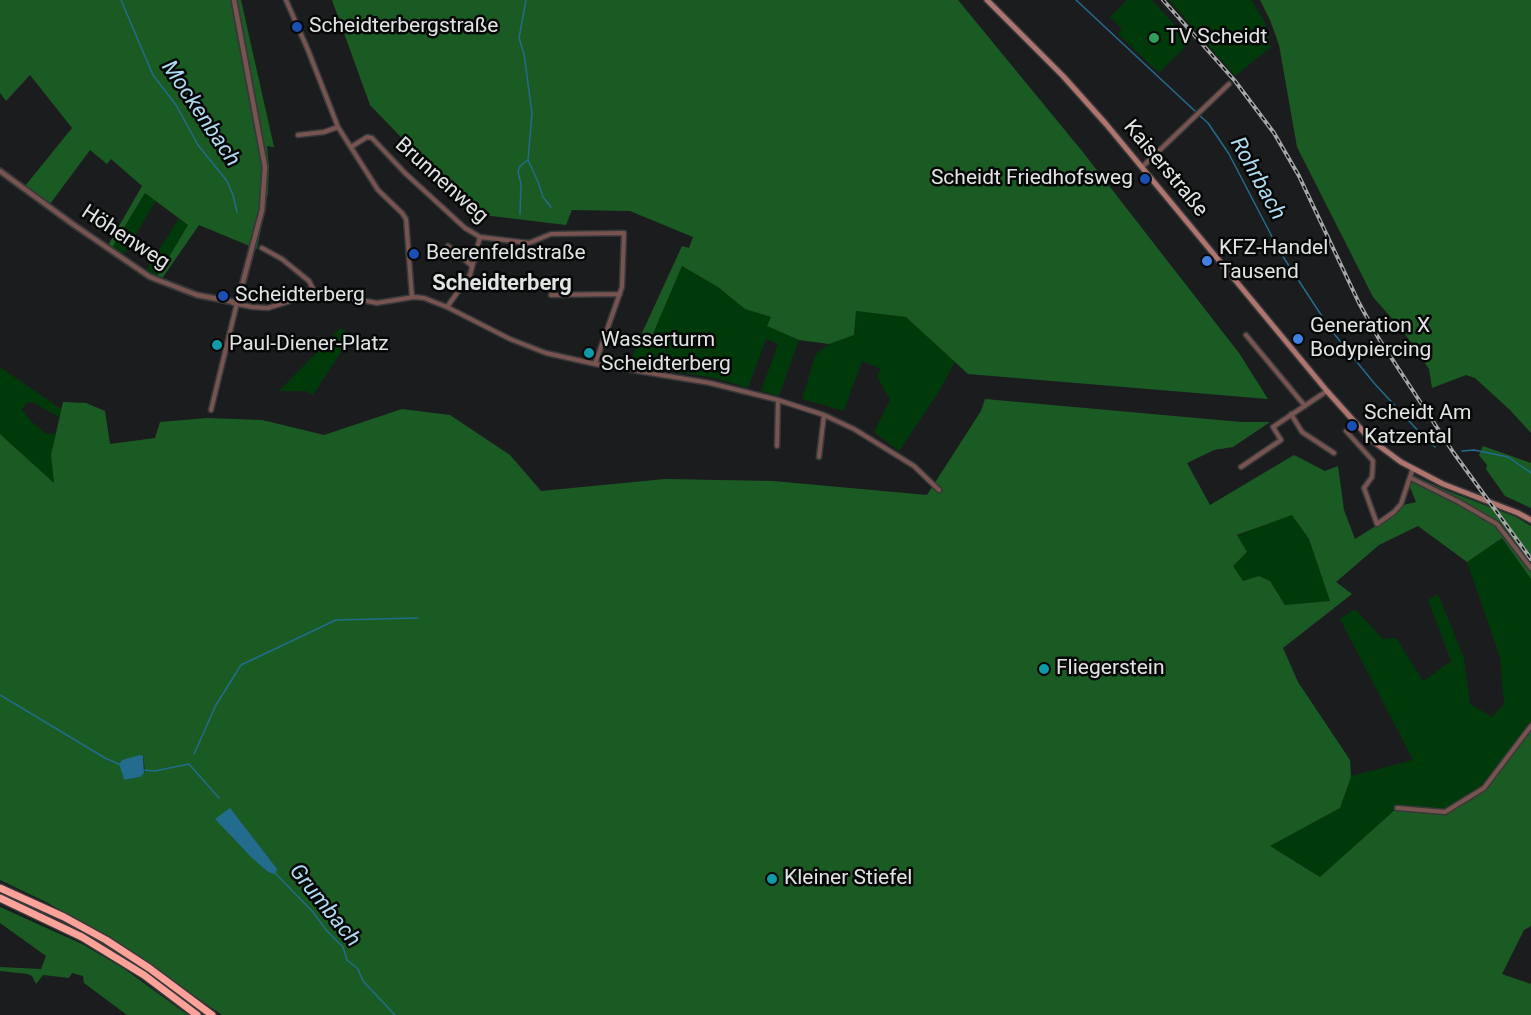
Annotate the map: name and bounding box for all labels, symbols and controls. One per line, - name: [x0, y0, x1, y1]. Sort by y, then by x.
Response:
- place label: Scheidterbergstraße: [309, 14, 498, 40]
- marker: Scheidterbergstraße: [290, 20, 304, 34]
- place label: TV Scheidt: [1166, 25, 1267, 51]
- marker: TV Scheidt: [1147, 31, 1161, 45]
- water label: Mockenbach: [155, 56, 245, 172]
- street label: Kaiserstraße: [1117, 116, 1213, 222]
- street label: Brunnenweg: [389, 133, 493, 229]
- water label: Rohrbach: [1223, 133, 1291, 225]
- place label: Scheidt Friedhofsweg: [931, 166, 1133, 192]
- marker: Scheidt Friedhofsweg: [1138, 172, 1152, 186]
- street label: Höhenweg: [76, 200, 174, 276]
- place label: KFZ-Handel Tausend: [1219, 236, 1328, 286]
- place label: Beerenfeldstraße: [426, 241, 586, 267]
- marker: Beerenfeldstraße: [407, 247, 421, 261]
- marker: KFZ-Handel Tausend: [1200, 254, 1214, 268]
- district label: Scheidterberg: [432, 271, 572, 297]
- place label: Scheidterberg: [235, 283, 365, 309]
- marker: Scheidterberg: [216, 289, 230, 303]
- place label: Generation X Bodypiercing: [1310, 314, 1431, 364]
- place label: Wasserturm Scheidterberg: [601, 328, 731, 378]
- place label: Paul-Diener-Platz: [229, 332, 389, 358]
- marker: Generation X Bodypiercing: [1291, 332, 1305, 346]
- marker: Paul-Diener-Platz: [210, 338, 224, 352]
- marker: Wasserturm Scheidterberg: [582, 346, 596, 360]
- place label: Scheidt Am Katzental: [1364, 401, 1471, 451]
- marker: Scheidt Am Katzental: [1345, 419, 1359, 433]
- place label: Fliegerstein: [1056, 656, 1165, 682]
- marker: Fliegerstein: [1037, 662, 1051, 676]
- water label: Grumbach: [283, 859, 365, 953]
- place label: Kleiner Stiefel: [784, 866, 912, 892]
- marker: Kleiner Stiefel: [765, 872, 779, 886]

